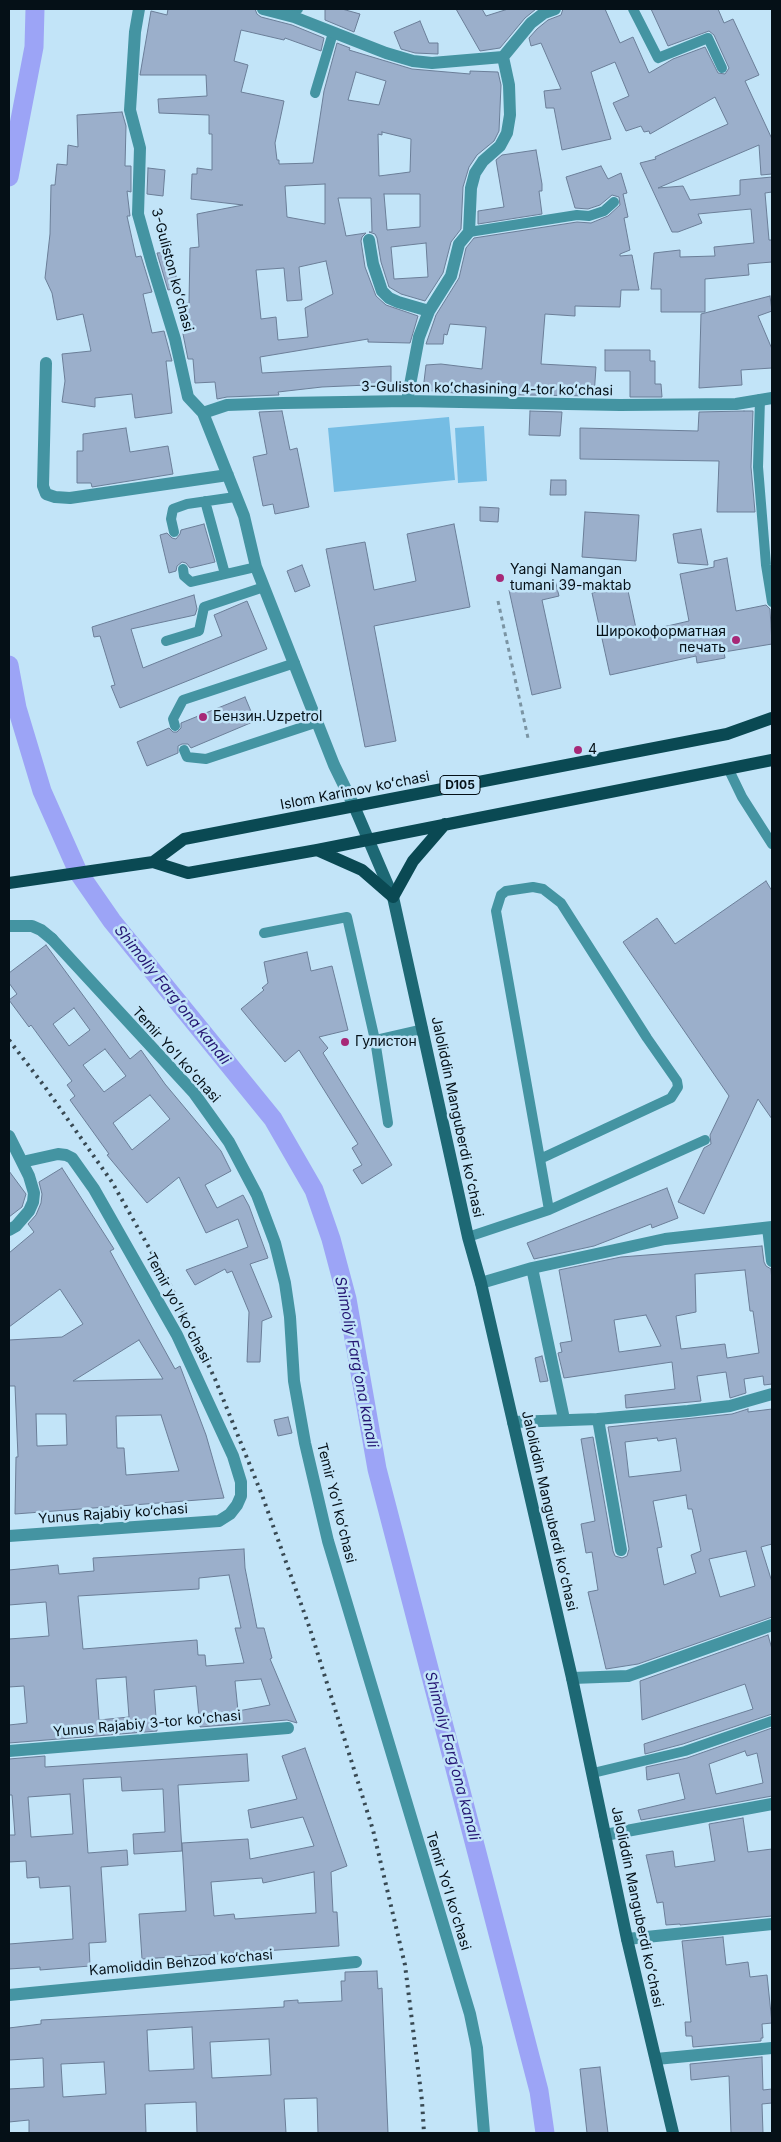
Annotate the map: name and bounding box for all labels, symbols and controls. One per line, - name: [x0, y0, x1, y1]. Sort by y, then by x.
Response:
- street label: 3-Guliston koʻchasi: [147, 206, 197, 334]
- street label: 3-Guliston koʻchasining 4-tor koʻchasi: [361, 378, 613, 400]
- place label: Yangi Namangan tumani 39-maktab: [510, 562, 631, 594]
- marker: Yangi Namangan tumani 39-maktab: [494, 572, 506, 584]
- place label: Широкоформатная печать: [596, 624, 726, 656]
- marker: Широкоформатная печать: [730, 634, 742, 646]
- place label: Бензин.Uzpetrol: [213, 709, 322, 725]
- marker: Бензин.Uzpetrol: [197, 711, 209, 723]
- place label: 4: [588, 742, 597, 758]
- marker: 4: [572, 744, 584, 756]
- street label: Islom Karimov koʻchasi: [279, 768, 431, 814]
- road number: D105: [440, 776, 480, 794]
- water label: Shimoliy Fargʻona kanali: [110, 922, 234, 1068]
- street label: Temir Yoʻl koʻchasi: [129, 1004, 223, 1106]
- street label: Jaloliddin Manguberdi koʻchasi: [427, 1015, 487, 1219]
- place label: Гулистон: [355, 1034, 417, 1050]
- marker: Гулистон: [339, 1036, 351, 1048]
- street label: Temir yoʻl koʻchasi: [142, 1250, 214, 1366]
- water label: Shimoliy Fargʻona kanali: [331, 1275, 381, 1449]
- street label: Jaloliddin Manguberdi koʻchasi: [518, 1409, 580, 1613]
- street label: Temir Yoʻl koʻchasi: [313, 1441, 359, 1565]
- street label: Yunus Rajabiy ko‘chasi: [38, 1500, 188, 1528]
- water label: Shimoliy Fargʻona kanali: [421, 1670, 483, 1842]
- street label: Yunus Rajabiy 3-tor koʻchasi: [52, 1707, 242, 1741]
- street label: Jaloliddin Manguberdi koʻchasi: [607, 1805, 667, 2009]
- street label: Temir Yoʻl koʻchasi: [422, 1830, 474, 1952]
- street label: Kamoliddin Behzod ko‘chasi: [88, 1947, 274, 1979]

